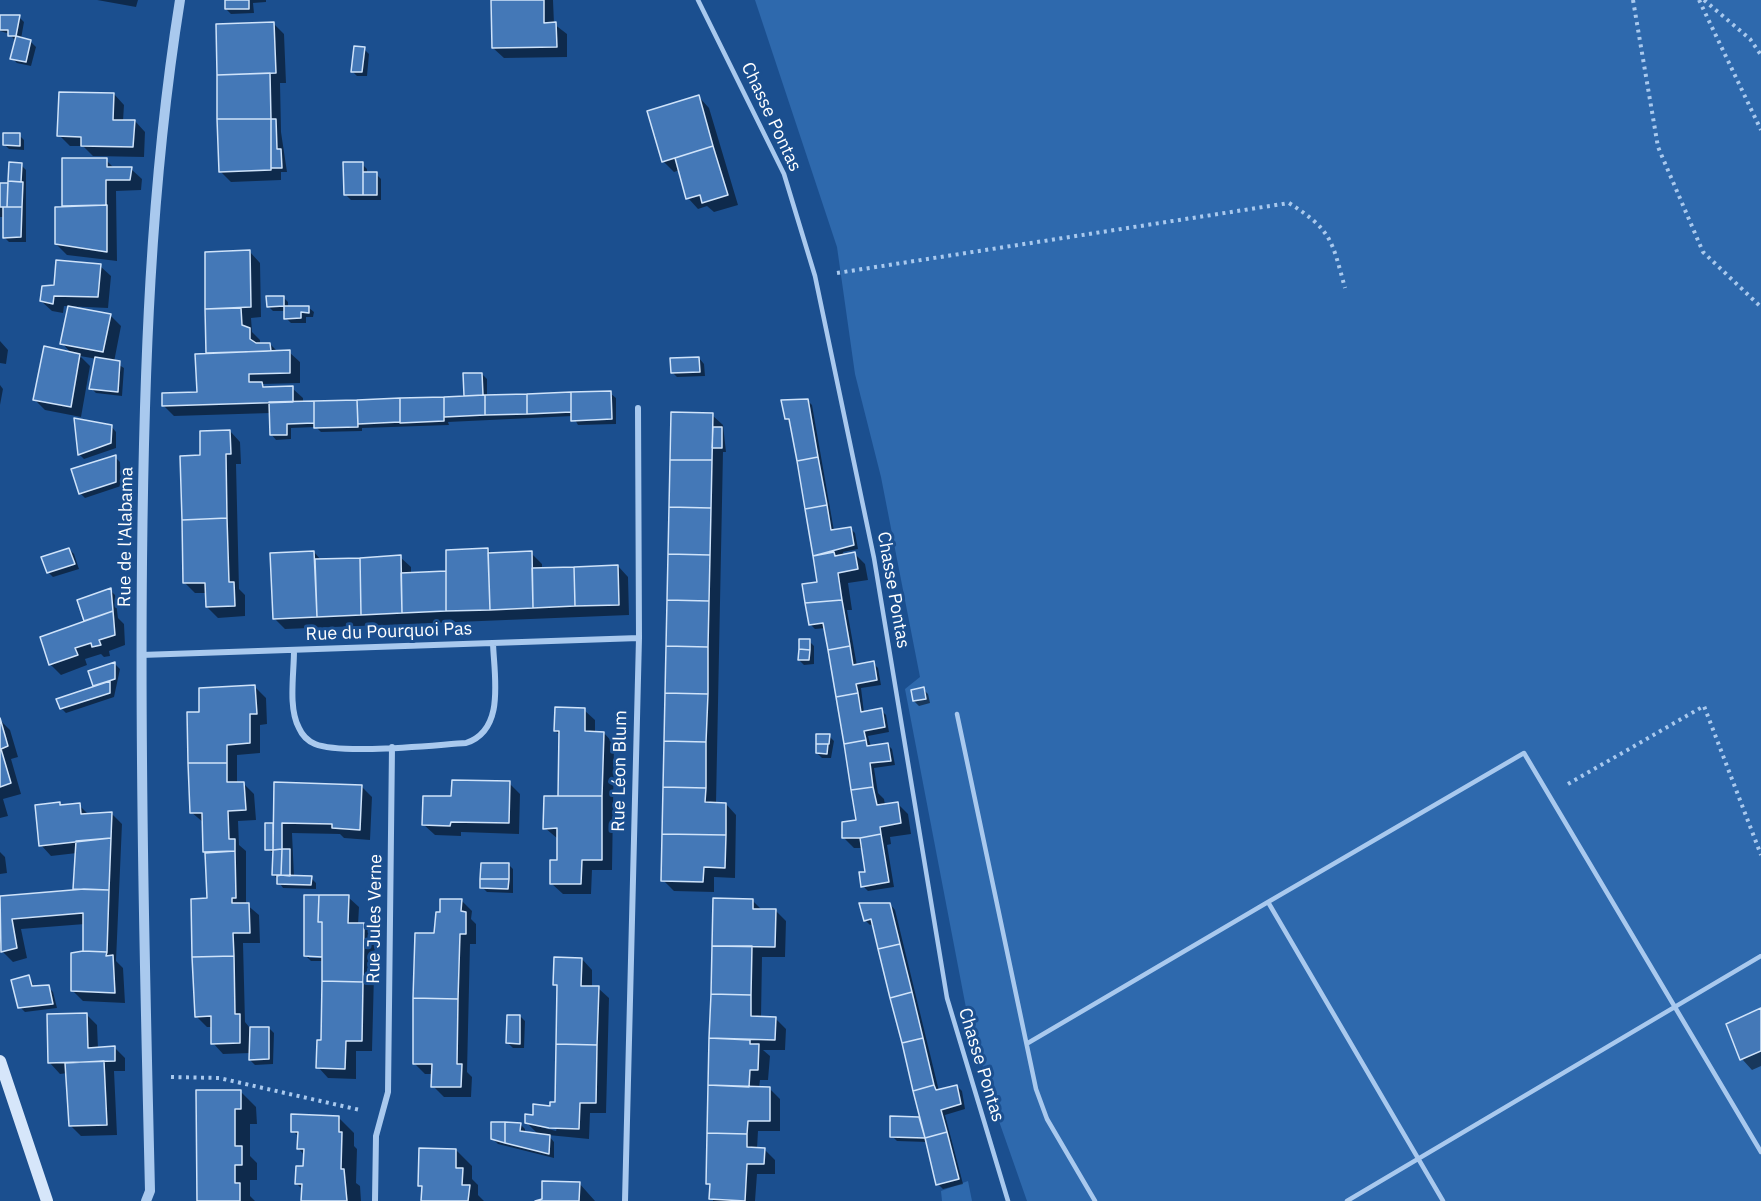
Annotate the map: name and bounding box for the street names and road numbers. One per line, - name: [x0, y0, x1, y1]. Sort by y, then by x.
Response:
- street label: Chasse Pontas: [736, 59, 806, 175]
- street label: Rue de l'Alabama: [114, 467, 138, 607]
- street label: Chasse Pontas: [872, 530, 914, 650]
- street label: Rue du Pourquoi Pas: [305, 618, 473, 646]
- street label: Rue Léon Blum: [608, 710, 632, 832]
- street label: Rue Jules Verne: [363, 854, 387, 984]
- street label: Chasse Pontas: [953, 1005, 1009, 1125]

